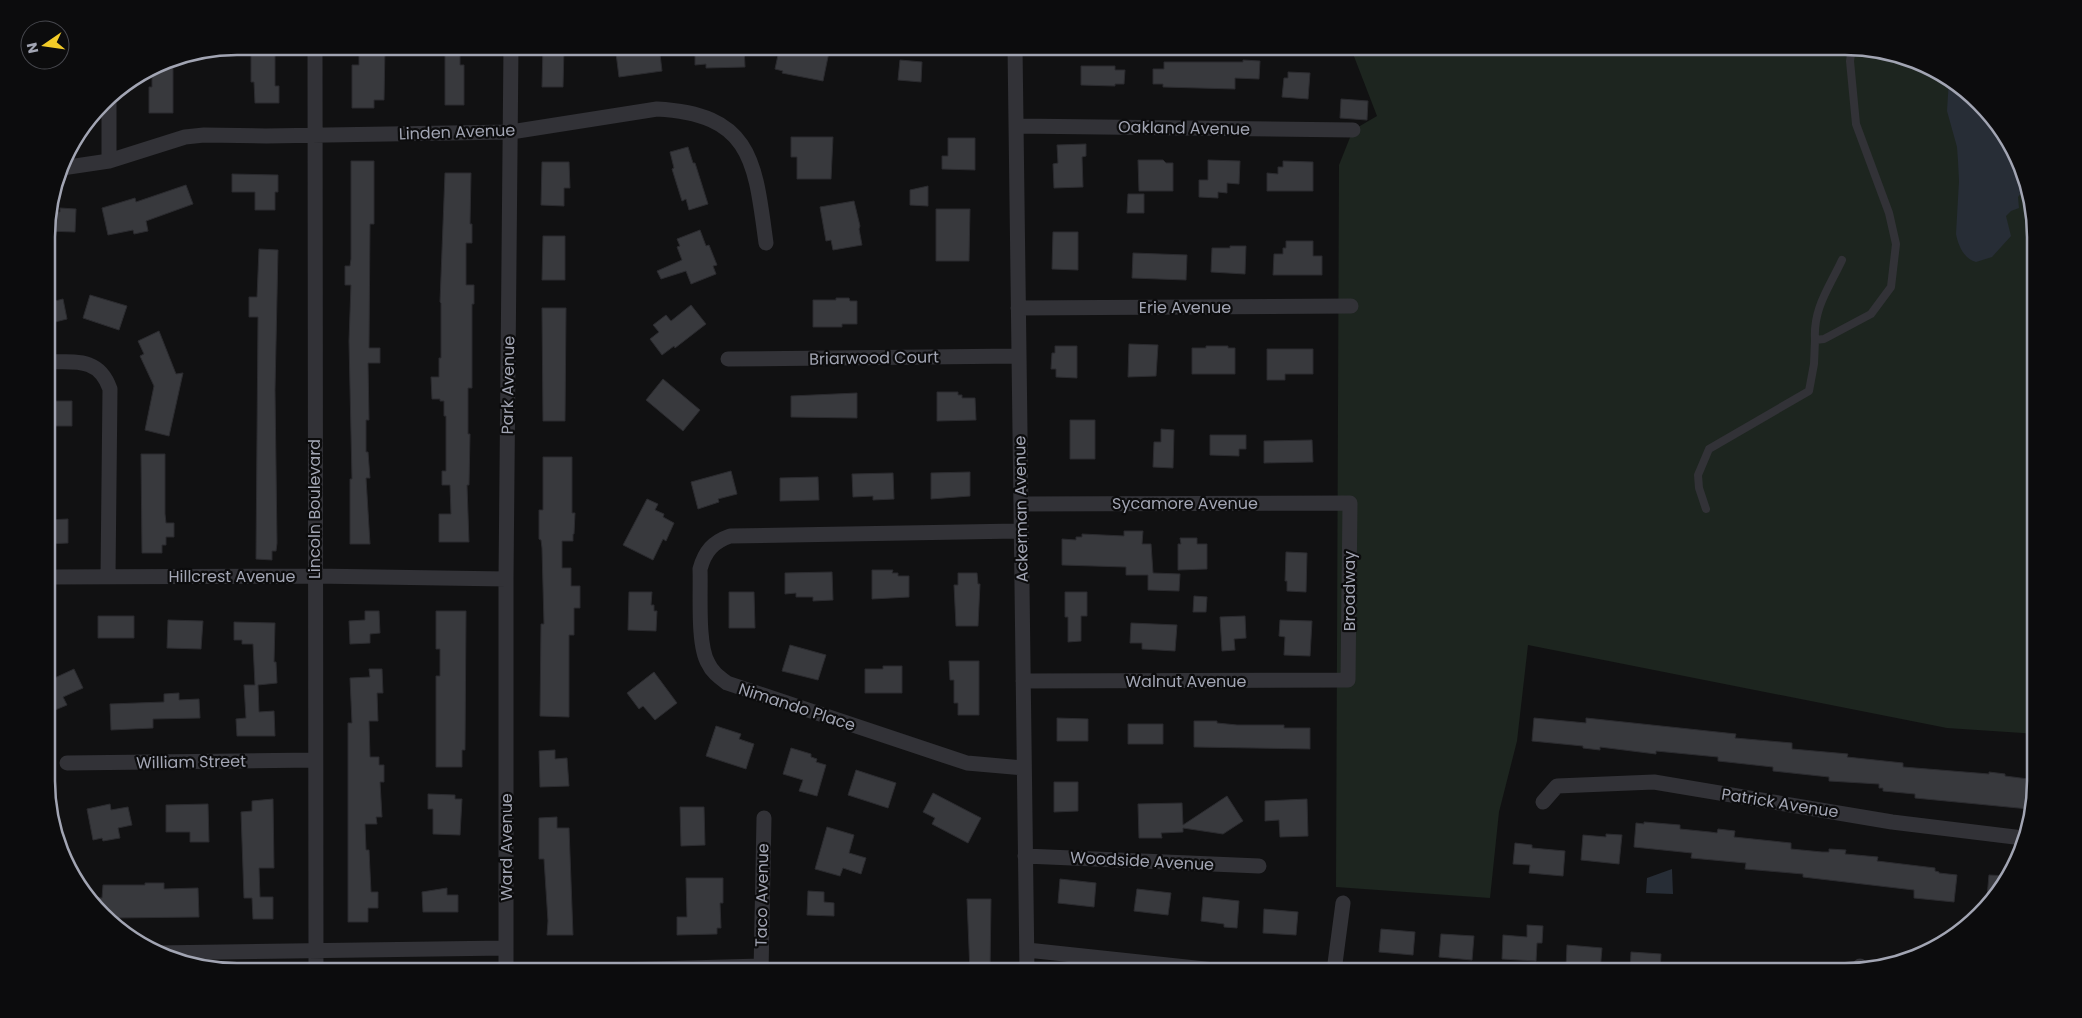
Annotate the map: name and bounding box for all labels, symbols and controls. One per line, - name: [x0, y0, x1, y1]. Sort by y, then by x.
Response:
- north arrow: [20, 20, 70, 70]
- text: N: [21, 41, 43, 55]
- street label: Oakland Avenue: [1118, 115, 1250, 141]
- street label: Linden Avenue: [398, 118, 516, 146]
- street label: Erie Avenue: [1139, 296, 1231, 319]
- street label: Park Avenue: [496, 335, 520, 435]
- street label: Briarwood Court: [809, 345, 939, 371]
- street label: Ackerman Avenue: [1008, 435, 1034, 582]
- street label: Lincoln Boulevard: [303, 439, 326, 579]
- street label: Sycamore Avenue: [1112, 492, 1258, 515]
- street label: Broadway: [1338, 551, 1361, 631]
- street label: Hillcrest Avenue: [168, 565, 296, 588]
- street label: Walnut Avenue: [1125, 670, 1247, 693]
- street label: Nimando Place: [736, 677, 858, 737]
- street label: William Street: [136, 750, 246, 774]
- street label: Patrick Avenue: [1720, 782, 1840, 824]
- street label: Ward Avenue: [495, 793, 518, 901]
- street label: Taco Avenue: [750, 843, 774, 947]
- street label: Woodside Avenue: [1069, 846, 1215, 876]

